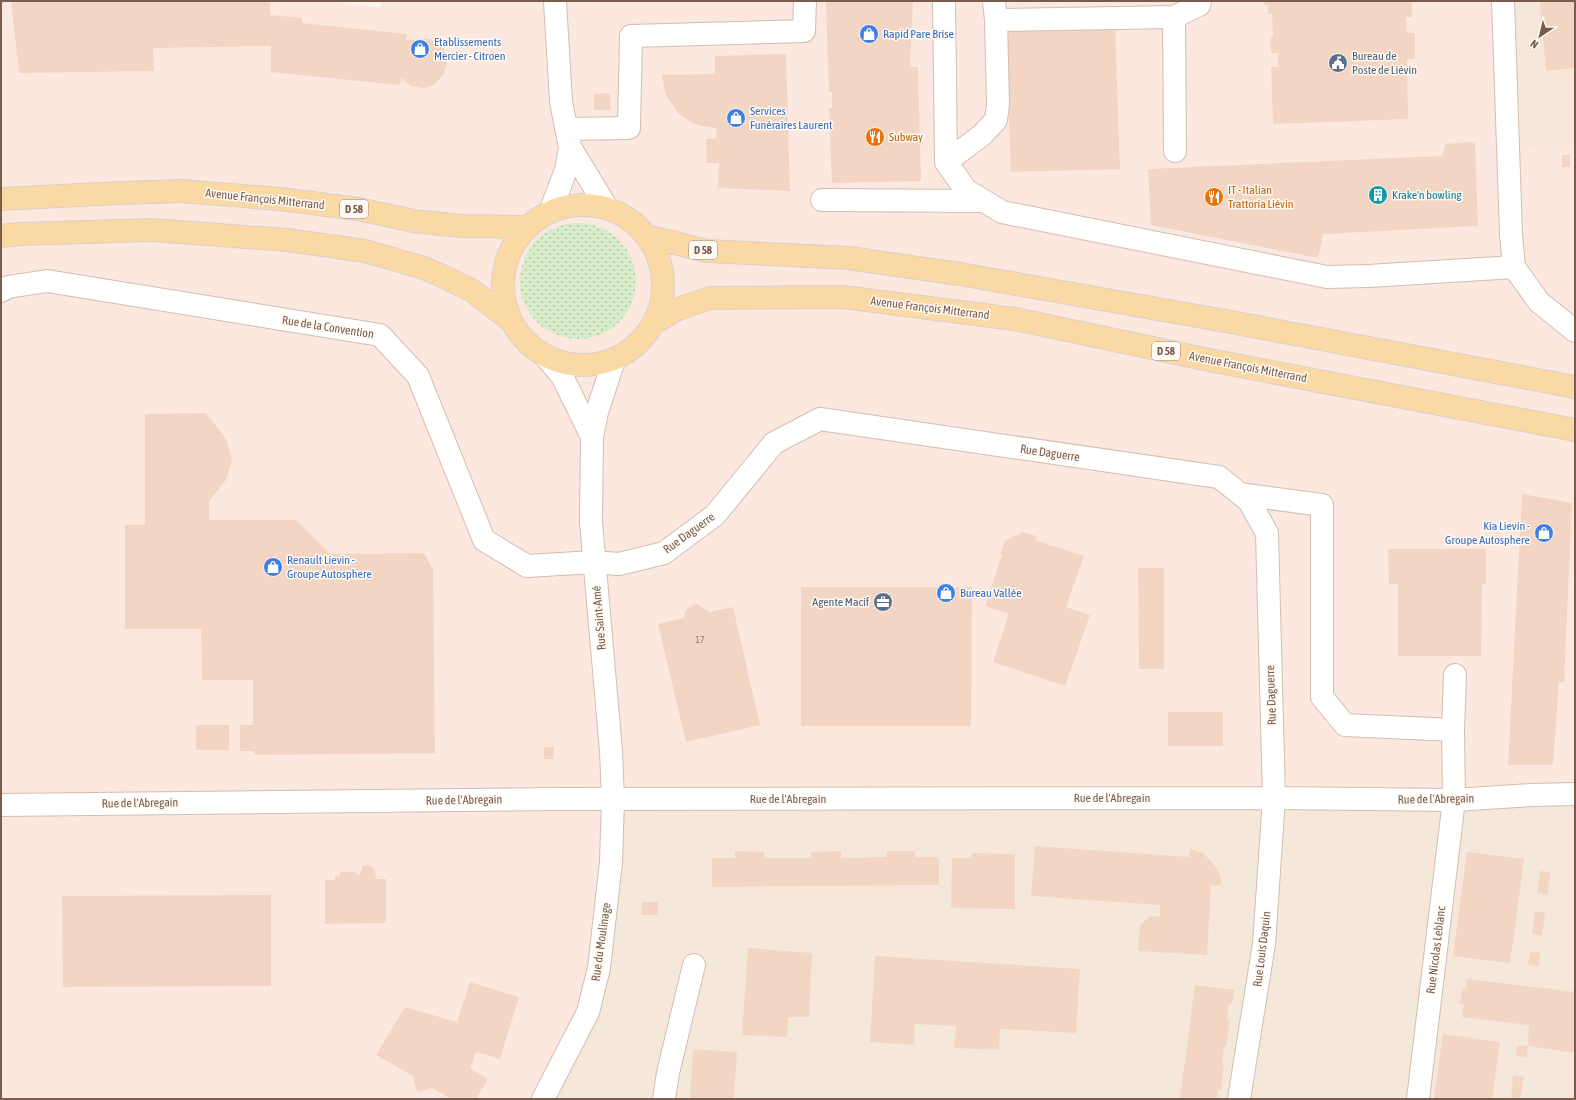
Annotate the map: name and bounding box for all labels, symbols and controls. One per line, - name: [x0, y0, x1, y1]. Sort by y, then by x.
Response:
- north arrow: [1520, 16, 1560, 56]
- shop icon: Rapid Pare Brise: [858, 23, 880, 45]
- place label: Rapid Pare Brise: [883, 27, 954, 41]
- place label: Etablissements Mercier - Citroen: [434, 35, 506, 63]
- text: N: [1528, 37, 1540, 51]
- shop icon: Etablissements Mercier - Citroen: [409, 38, 431, 60]
- place label: Bureau de Poste de Liévin: [1352, 49, 1417, 77]
- public building icon: Bureau de Poste de Liévin: [1327, 52, 1349, 74]
- place label: Services Funéraires Laurent: [750, 104, 833, 132]
- shop icon: Services Funéraires Laurent: [725, 107, 747, 129]
- restaurant icon: Subway: [864, 126, 886, 148]
- place label: Subway: [889, 130, 923, 144]
- place label: IT - Italian Trattoria Liévin: [1228, 183, 1294, 211]
- building icon: Krake'n bowling: [1367, 184, 1389, 206]
- street label: Avenue François Mitterrand: [205, 186, 325, 212]
- restaurant icon: IT - Italian Trattoria Liévin: [1203, 186, 1225, 208]
- place label: Krake'n bowling: [1392, 188, 1462, 202]
- road number: D 58: [340, 200, 368, 218]
- road number: D 58: [689, 241, 717, 259]
- street label: Avenue François Mitterrand: [870, 294, 990, 322]
- street label: Rue de la Convention: [281, 313, 375, 341]
- road number: D 58: [1152, 342, 1180, 360]
- street label: Avenue François Mitterrand: [1188, 349, 1308, 385]
- street label: Rue Daguerre: [1019, 442, 1081, 464]
- street label: Rue Daguerre: [661, 510, 717, 556]
- place label: Kia Lievin - Groupe Autosphere: [1445, 519, 1530, 547]
- shop icon: Kia Lievin - Groupe Autosphere: [1533, 522, 1555, 544]
- place label: Renault Lievin - Groupe Autosphere: [287, 553, 372, 581]
- shop icon: Renault Lievin - Groupe Autosphere: [262, 556, 284, 578]
- shop icon: Bureau Vallée: [935, 582, 957, 604]
- street label: Rue Saint-Amé: [589, 585, 609, 651]
- place label: Bureau Vallée: [960, 586, 1022, 600]
- office icon: Agente Macif: [872, 591, 894, 613]
- place label: Agente Macif: [812, 595, 870, 609]
- house number: 17: [695, 634, 705, 645]
- street label: Rue Daguerre: [1263, 665, 1279, 725]
- street label: Rue de l'Abregain: [1074, 791, 1150, 805]
- street label: Rue de l'Abregain: [1398, 791, 1474, 807]
- street label: Rue de l'Abregain: [426, 792, 502, 808]
- street label: Rue de l'Abregain: [750, 792, 826, 806]
- street label: Rue de l'Abregain: [102, 795, 178, 811]
- street label: Rue du Moulinage: [589, 902, 613, 982]
- street label: Rue Nicolas Leblanc: [1424, 905, 1448, 995]
- street label: Rue Louis Daquin: [1250, 910, 1274, 988]

